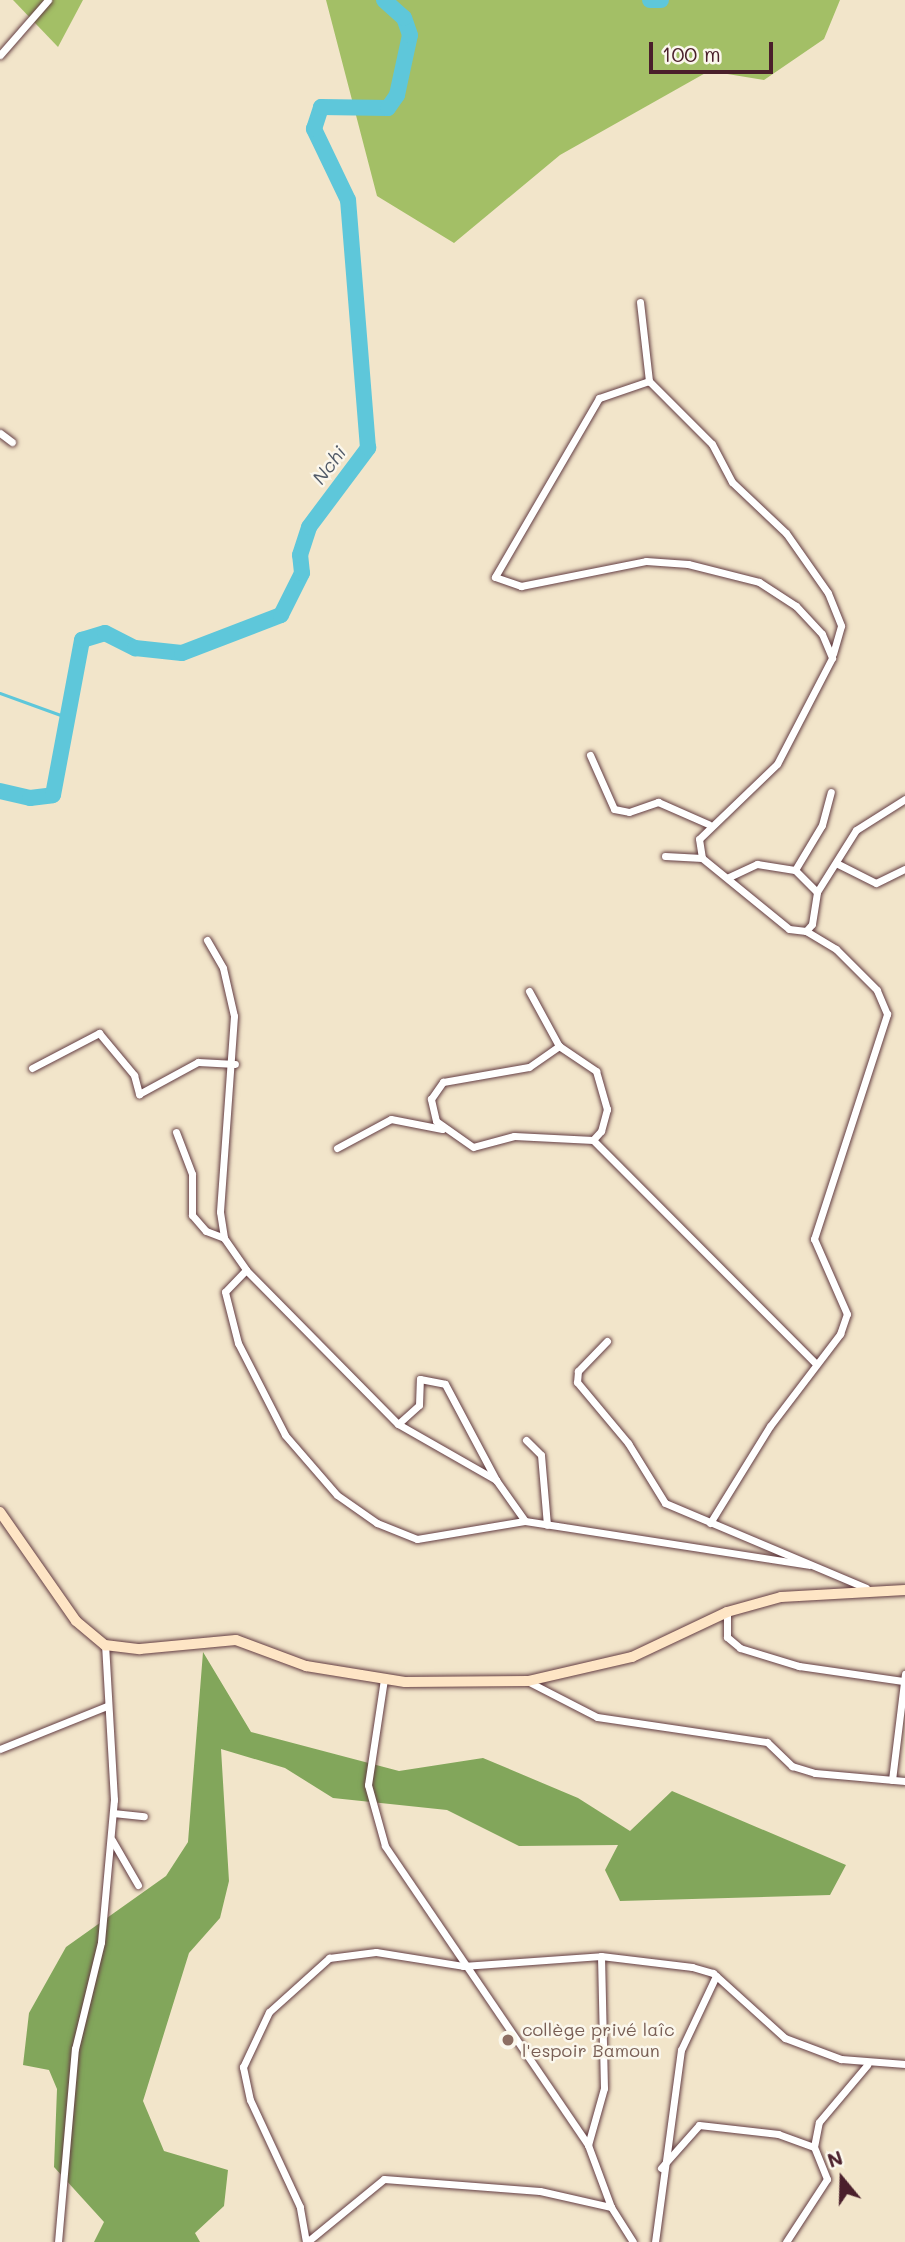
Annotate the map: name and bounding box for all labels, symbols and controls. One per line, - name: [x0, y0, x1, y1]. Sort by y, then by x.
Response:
- scale bar: [653, 28, 777, 72]
- text: 100 m: [662, 40, 721, 67]
- water label: Nchi: [307, 441, 351, 489]
- place label: collège privé laîc l'espoir Bamoun: [522, 2019, 675, 2062]
- marker: collège privé laîc l'espoir Bamoun: [500, 2032, 516, 2048]
- north arrow: [807, 2144, 877, 2214]
- text: N: [824, 2145, 846, 2173]

